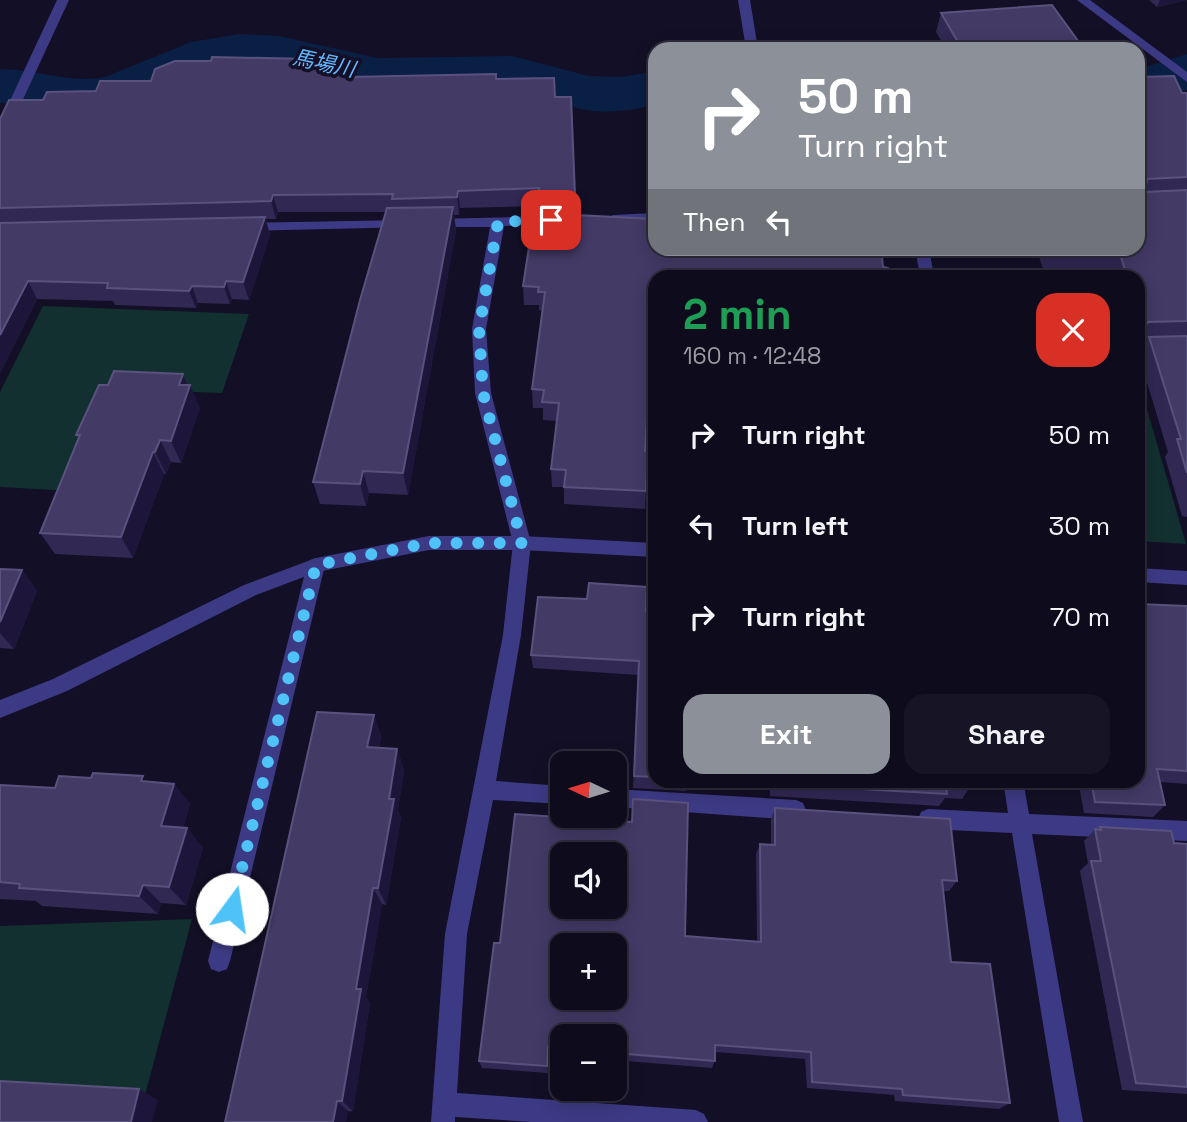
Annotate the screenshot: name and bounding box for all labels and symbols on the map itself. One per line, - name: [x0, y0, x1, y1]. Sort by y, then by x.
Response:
- water label: 馬場川: [290, 43, 360, 83]
- pin: [521, 190, 581, 250]
- north arrow: [550, 751, 626, 828]
- position arrow: [195, 872, 269, 946]

